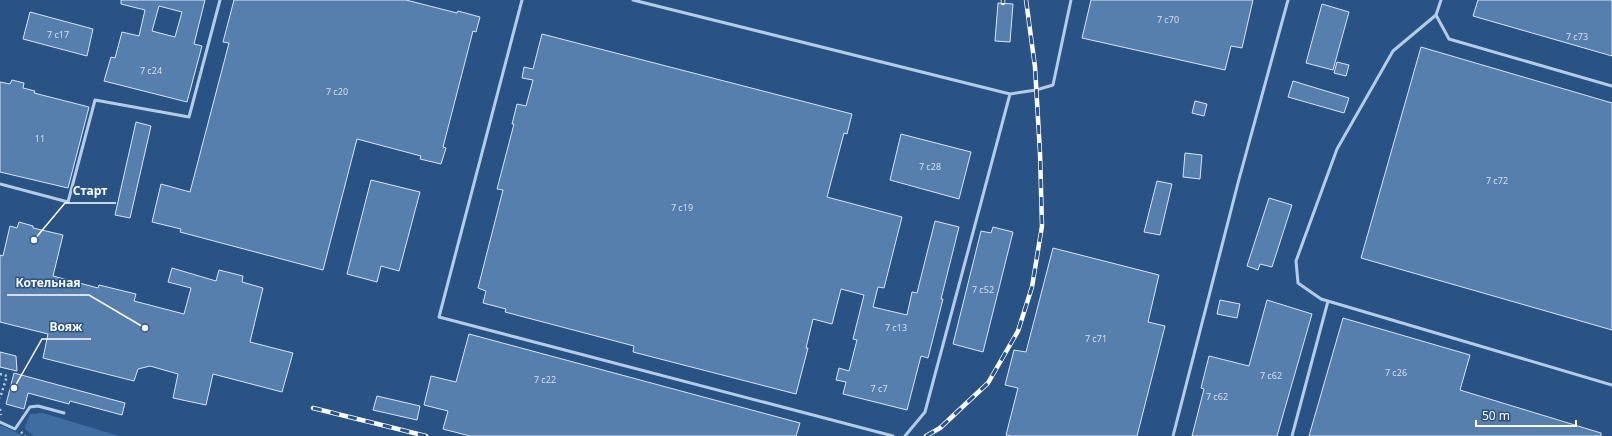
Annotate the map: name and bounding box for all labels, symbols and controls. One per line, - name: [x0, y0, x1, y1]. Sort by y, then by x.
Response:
- house number: 7 с70: [1157, 13, 1179, 26]
- house number: 7 c17: [47, 28, 69, 41]
- house number: 7 с73: [1566, 30, 1588, 43]
- house number: 7 с24: [140, 64, 162, 77]
- house number: 7 с20: [326, 85, 348, 98]
- house number: 11: [35, 132, 45, 145]
- house number: 7 с28: [919, 160, 941, 173]
- house number: 7 с72: [1486, 174, 1508, 187]
- callout: Старт: [65, 179, 116, 203]
- text: Старт: [73, 182, 107, 199]
- house number: 7 с19: [671, 201, 693, 214]
- callout: Котельная: [7, 271, 89, 295]
- text: Котельная: [15, 274, 81, 291]
- house number: 7 с52: [972, 283, 994, 296]
- callout: Вояж: [42, 315, 91, 339]
- text: Вояж: [50, 318, 83, 335]
- house number: 7 с13: [885, 321, 907, 334]
- house number: 7 с71: [1085, 332, 1107, 345]
- house number: 7 с26: [1385, 366, 1407, 379]
- house number: 7 с62: [1260, 369, 1282, 382]
- house number: 7 с22: [534, 373, 556, 386]
- house number: 7 с7: [870, 382, 888, 395]
- house number: 7 с62: [1206, 390, 1228, 403]
- scale bar: [1476, 402, 1576, 428]
- text: 50 m: [1482, 407, 1510, 424]

